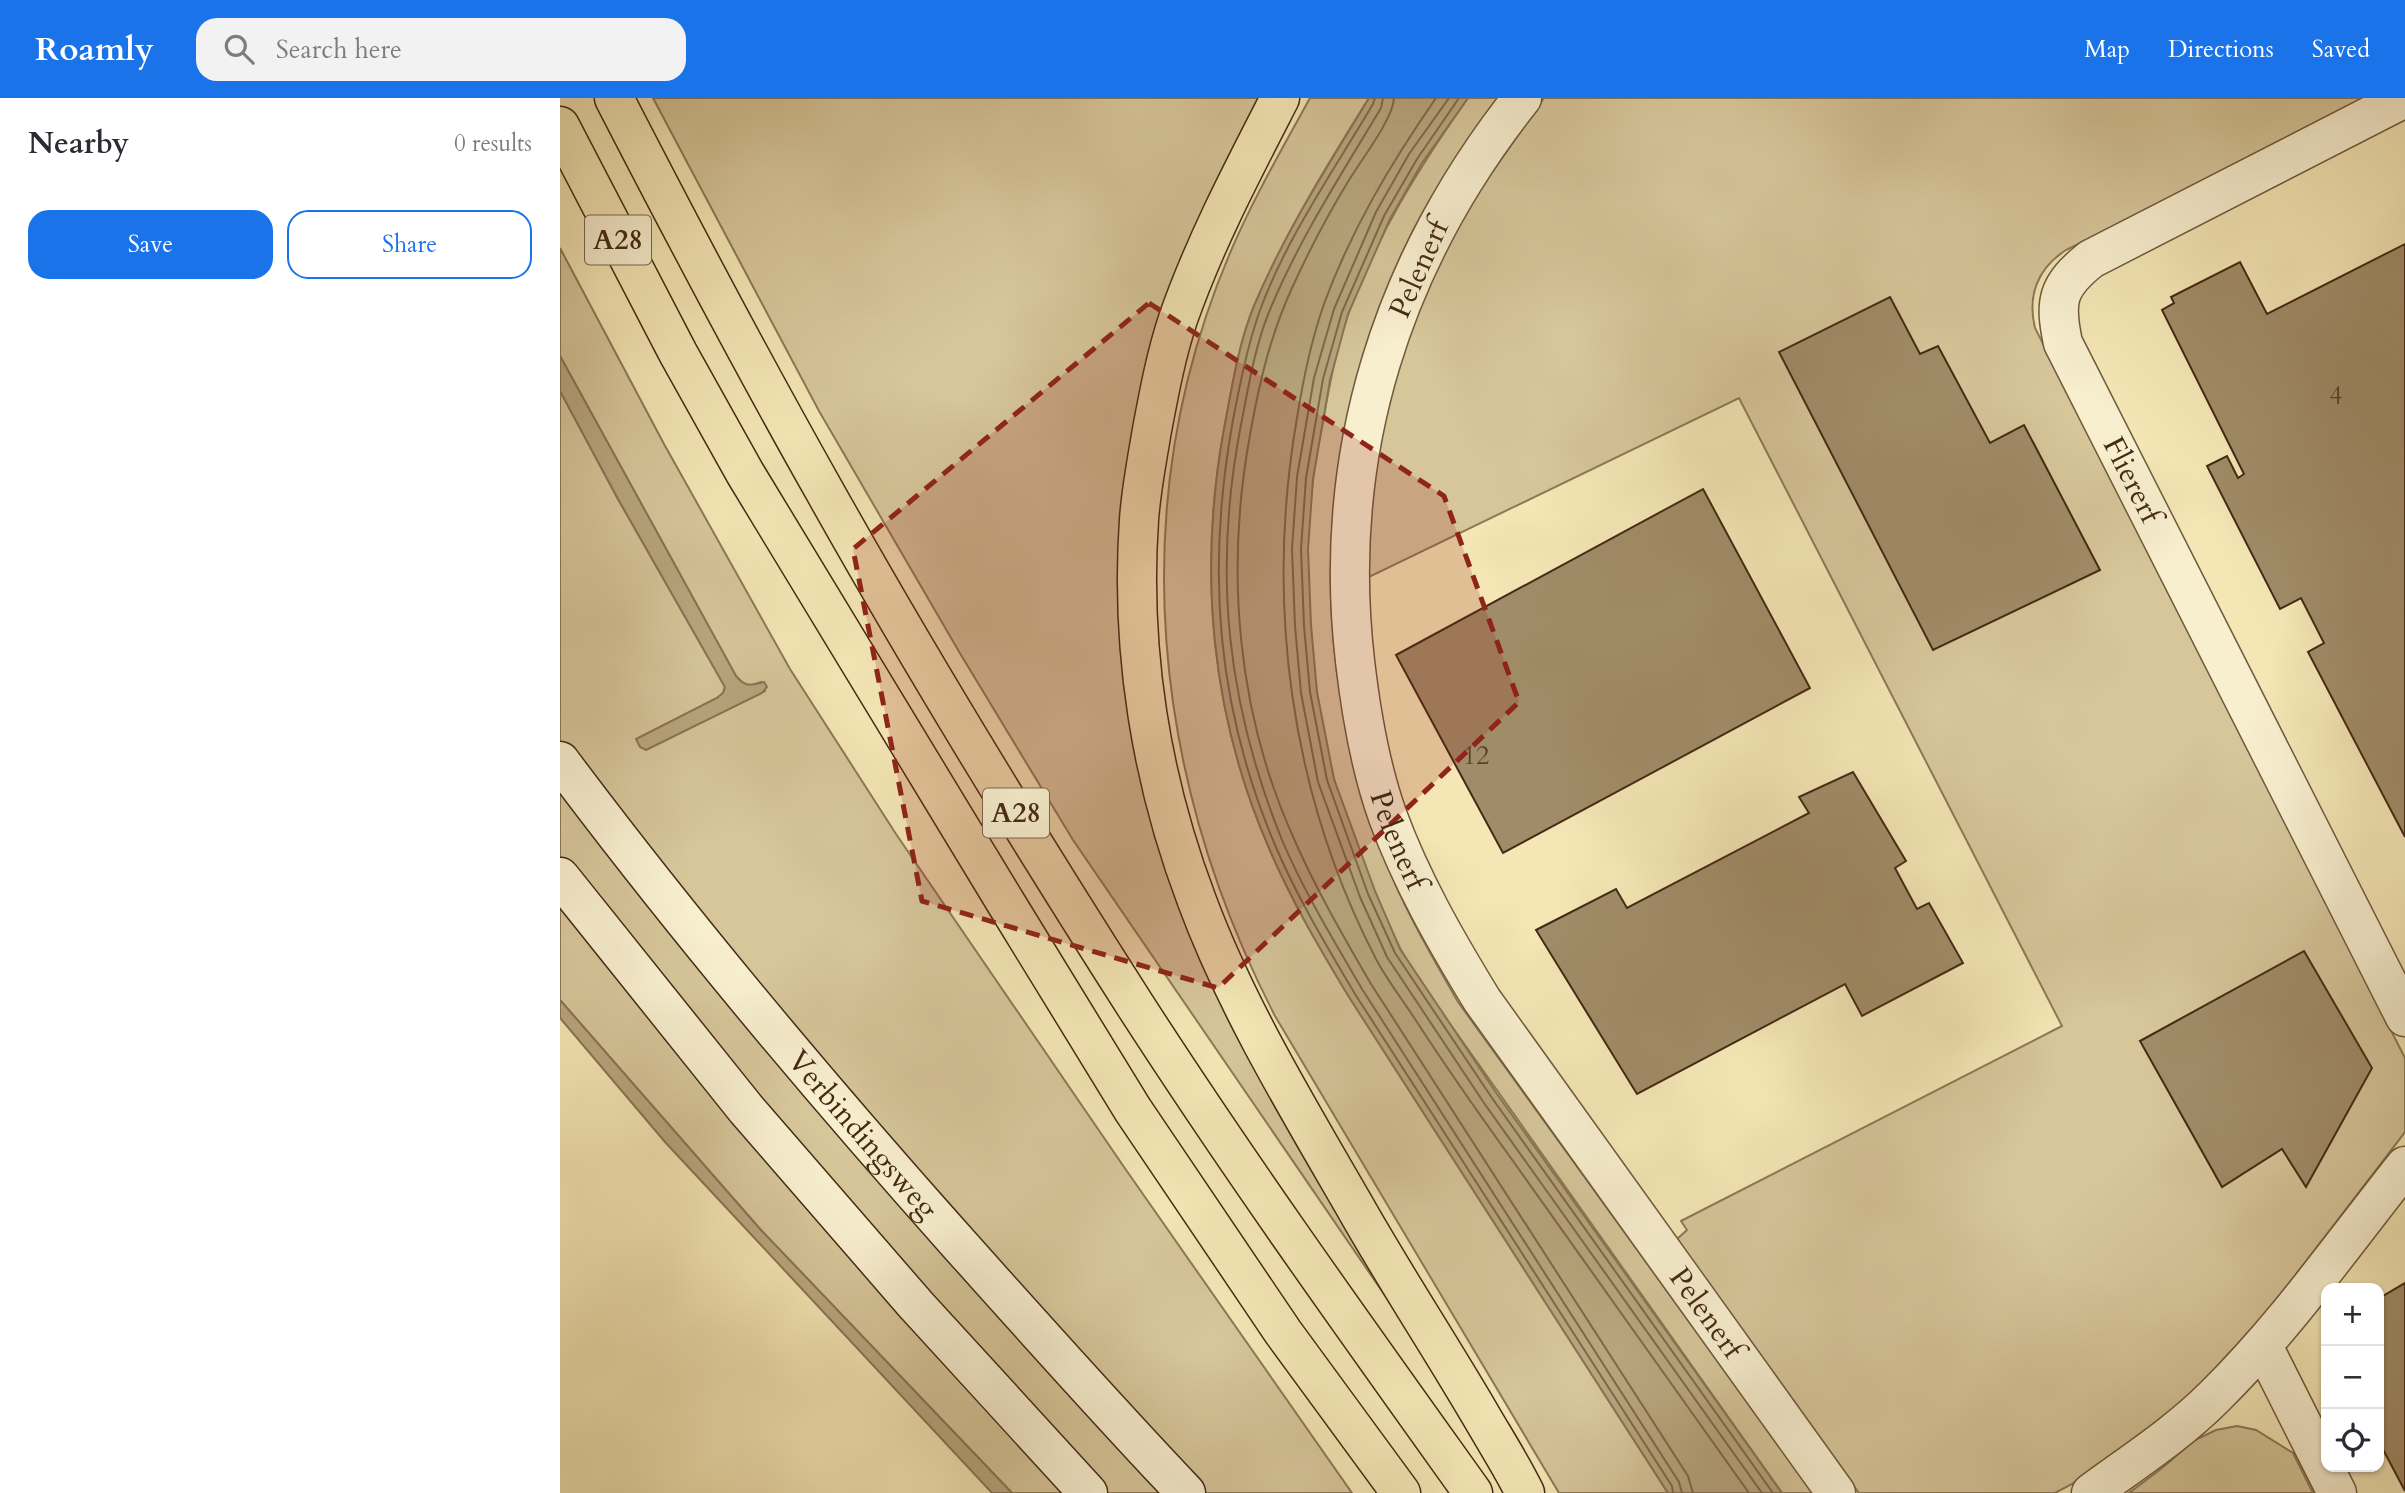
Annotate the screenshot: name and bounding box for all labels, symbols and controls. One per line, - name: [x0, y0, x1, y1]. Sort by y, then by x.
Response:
- search box: [196, 18, 686, 81]
- text: Roamly: [35, 27, 154, 72]
- icon: search: [220, 30, 258, 68]
- text: Search here: [276, 32, 402, 67]
- text: Map: [2084, 33, 2130, 66]
- text: Directions: [2168, 33, 2274, 66]
- text: Saved: [2312, 33, 2370, 66]
- text: Nearby: [28, 123, 129, 164]
- text: 0 results: [454, 128, 532, 159]
- street label: Pelenerf: [1379, 209, 1461, 325]
- button: Save: [28, 210, 273, 279]
- button: Share: [287, 210, 532, 279]
- road number: A28: [585, 216, 651, 264]
- house number: 4: [2329, 378, 2343, 413]
- street label: Fliererf: [2093, 429, 2173, 534]
- house number: 12: [1463, 738, 1489, 773]
- street label: Pelenerf: [1360, 785, 1439, 901]
- road number: A28: [983, 788, 1049, 838]
- street label: Verbindingsweg: [779, 1041, 948, 1228]
- street label: Pelenerf: [1660, 1259, 1756, 1371]
- map controls: [2321, 1283, 2384, 1472]
- button: +: [2321, 1283, 2384, 1346]
- button: −: [2321, 1346, 2384, 1409]
- button: locate: [2321, 1409, 2384, 1472]

